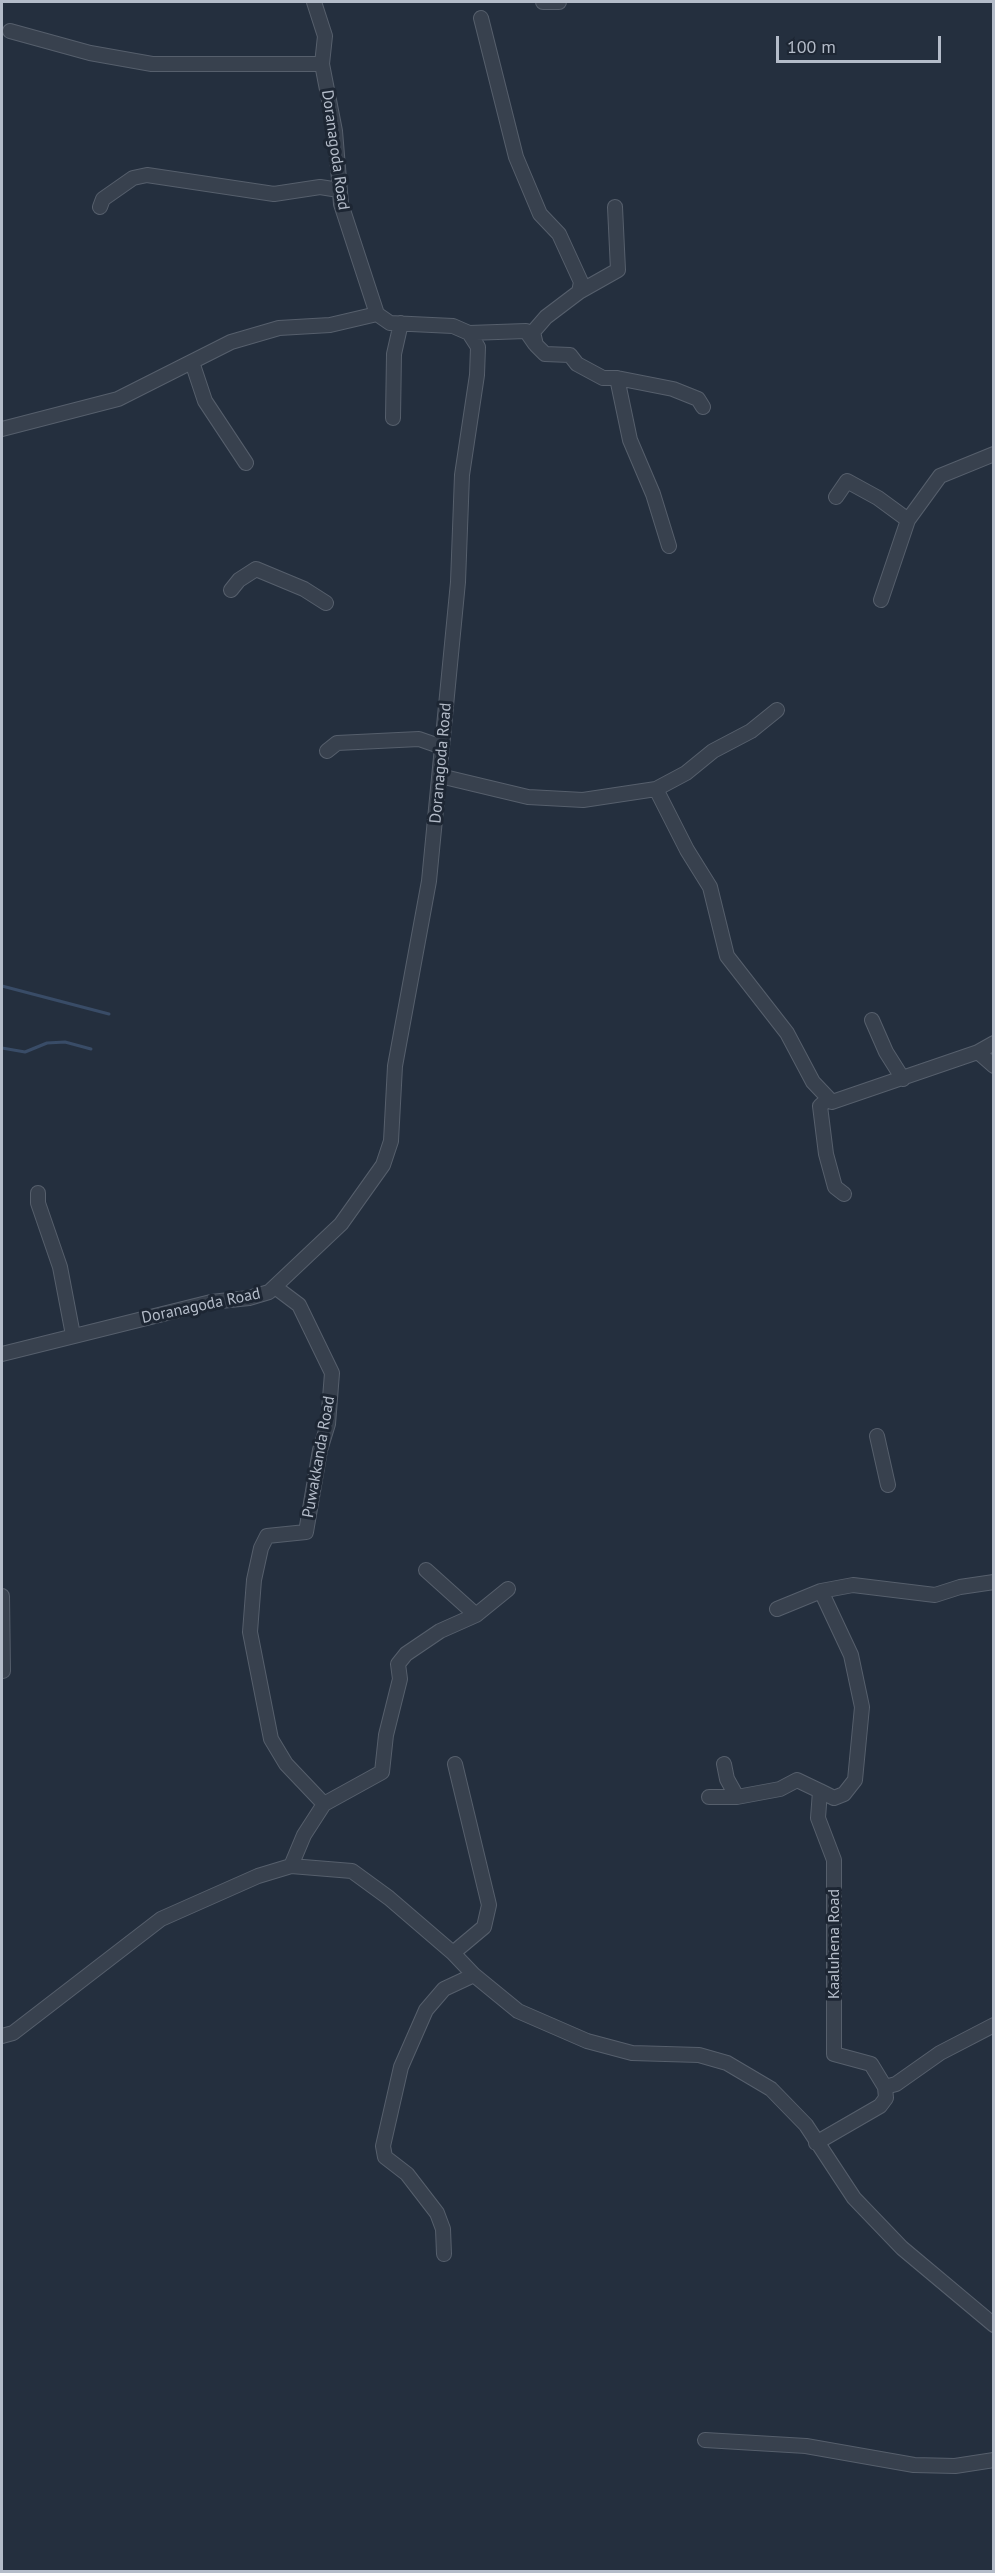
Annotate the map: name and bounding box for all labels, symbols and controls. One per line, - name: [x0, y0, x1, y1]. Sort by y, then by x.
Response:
- scale bar: [779, 24, 944, 62]
- text: 100 m: [787, 35, 836, 58]
- street label: Doranagoda Road: [317, 89, 353, 211]
- street label: Doranagoda Road: [426, 702, 456, 824]
- street label: Doranagoda Road: [140, 1284, 262, 1328]
- street label: Puwakkanda Road: [299, 1395, 339, 1519]
- street label: Kaaluhena Road: [824, 1889, 844, 1999]

